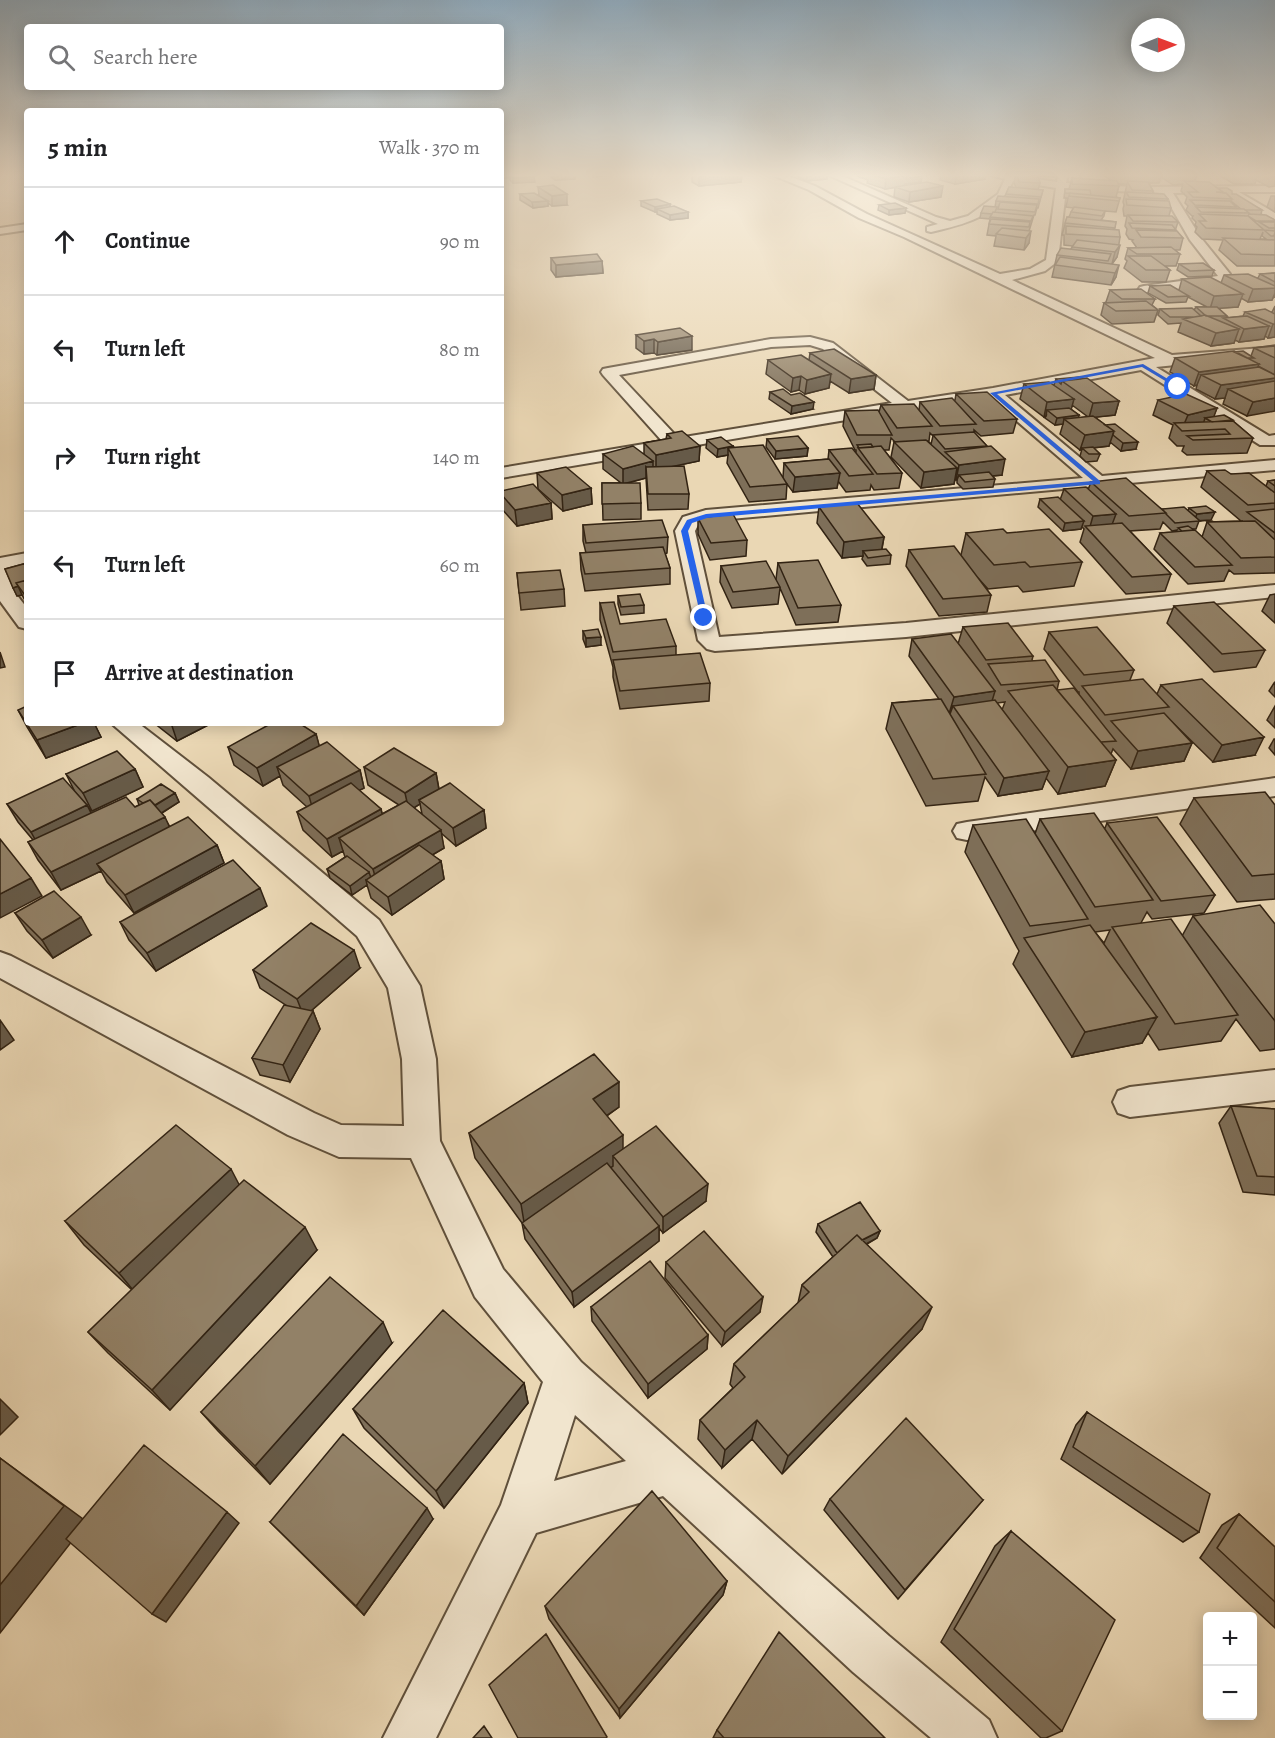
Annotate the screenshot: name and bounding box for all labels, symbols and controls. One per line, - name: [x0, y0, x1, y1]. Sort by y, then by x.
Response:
- north arrow: [1131, 18, 1185, 72]
- search box: [24, 24, 504, 90]
- icon: search: [45, 41, 78, 74]
- text: Search here: [93, 42, 198, 72]
- text: 5 min: [48, 130, 108, 165]
- text: Walk · 370 m: [379, 134, 480, 161]
- icon: ahead: [48, 225, 81, 258]
- text: Continue: [105, 226, 190, 256]
- text: 90 m: [440, 228, 480, 255]
- icon: left: [48, 333, 81, 366]
- text: Turn left: [105, 334, 185, 364]
- text: 80 m: [439, 336, 480, 363]
- route start: [1164, 373, 1190, 399]
- icon: right: [48, 441, 81, 474]
- text: Turn right: [105, 442, 201, 472]
- text: 140 m: [433, 444, 480, 471]
- icon: left: [48, 549, 81, 582]
- text: Turn left: [105, 550, 185, 580]
- text: 60 m: [440, 552, 480, 579]
- route end: [690, 604, 716, 630]
- icon: arrive: [48, 657, 81, 690]
- text: Arrive at destination: [105, 658, 294, 688]
- map controls: [1203, 1612, 1257, 1720]
- button: +: [1203, 1612, 1257, 1666]
- button: −: [1203, 1666, 1257, 1720]

